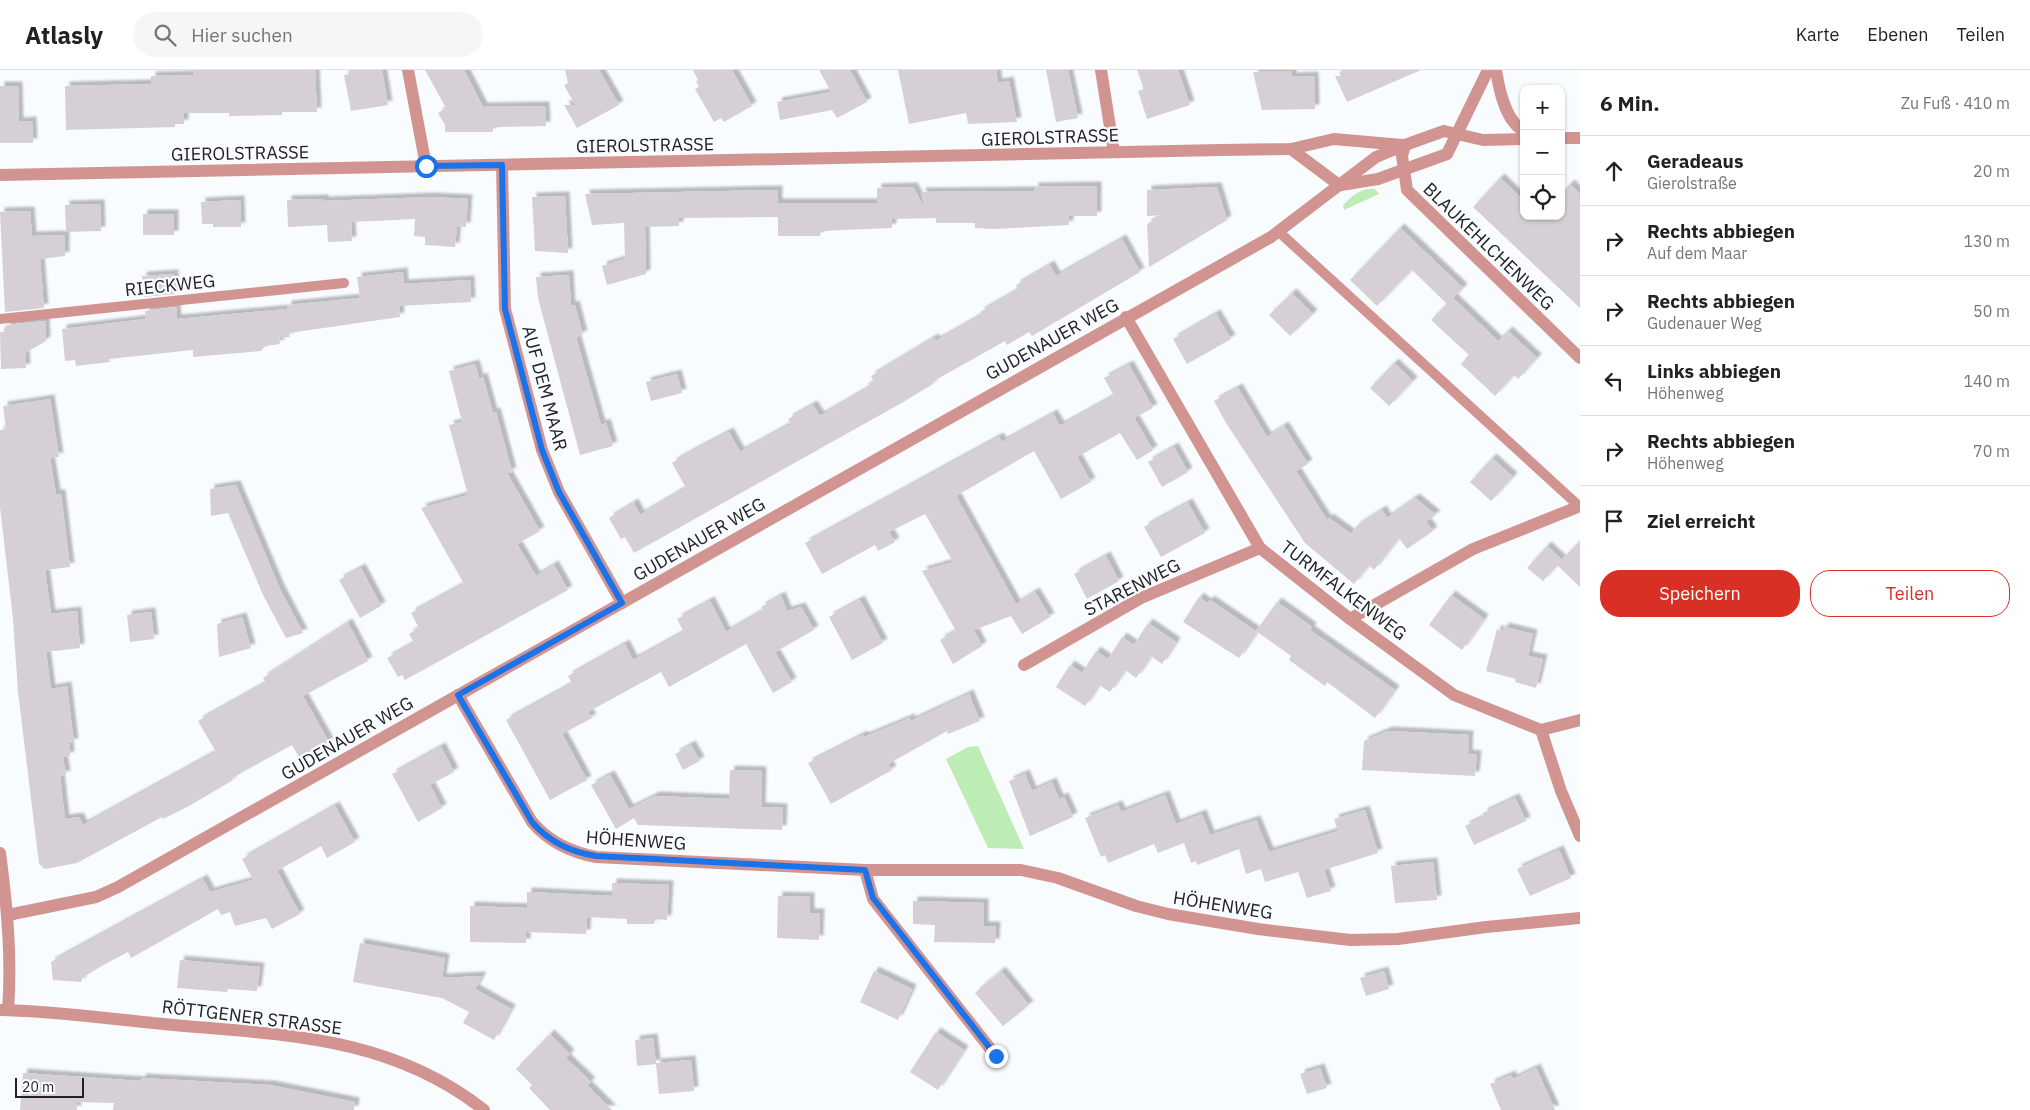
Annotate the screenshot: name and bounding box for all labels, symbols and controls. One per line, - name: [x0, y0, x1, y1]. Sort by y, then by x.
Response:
- search box: [133, 12, 483, 57]
- text: Atlasly: [25, 19, 103, 51]
- icon: search: [151, 21, 179, 49]
- text: Hier suchen: [191, 23, 293, 47]
- text: Karte: [1796, 23, 1839, 46]
- text: Ebenen: [1867, 23, 1928, 46]
- text: Teilen: [1956, 23, 2005, 46]
- map controls: [1520, 85, 1565, 220]
- button: +: [1520, 85, 1565, 130]
- text: 6 Min.: [1600, 89, 1660, 117]
- text: Zu Fuß · 410 m: [1901, 93, 2010, 113]
- street label: GIEROLSTRASSE: [981, 123, 1119, 151]
- button: −: [1520, 130, 1565, 175]
- street label: GIEROLSTRASSE: [576, 132, 714, 158]
- street label: GIEROLSTRASSE: [171, 140, 309, 166]
- text: Geradeaus: [1647, 149, 1744, 173]
- route start: [415, 155, 438, 178]
- icon: ahead: [1600, 157, 1628, 185]
- text: 20 m: [1973, 161, 2010, 181]
- text: Gierolstraße: [1647, 173, 1737, 193]
- button: locate: [1520, 175, 1565, 220]
- street label: BLAUKEHLCHENWEG: [1418, 177, 1560, 315]
- text: Rechts abbiegen: [1647, 219, 1795, 243]
- icon: right: [1600, 227, 1628, 255]
- text: 130 m: [1963, 231, 2010, 251]
- text: Auf dem Maar: [1647, 243, 1747, 263]
- street label: RIECKWEG: [124, 269, 216, 301]
- text: Rechts abbiegen: [1647, 289, 1795, 313]
- street label: GUDENAUER WEG: [981, 293, 1123, 385]
- icon: right: [1600, 297, 1628, 325]
- text: 50 m: [1973, 301, 2010, 321]
- text: Gudenauer Weg: [1647, 313, 1762, 333]
- street label: AUF DEM MAAR: [517, 323, 573, 453]
- text: Links abbiegen: [1647, 359, 1781, 383]
- icon: left: [1600, 367, 1628, 395]
- text: 140 m: [1963, 371, 2010, 391]
- text: Höhenweg: [1647, 383, 1724, 403]
- text: Rechts abbiegen: [1647, 429, 1795, 453]
- icon: right: [1600, 437, 1628, 465]
- text: 70 m: [1973, 441, 2010, 461]
- text: Höhenweg: [1647, 453, 1724, 473]
- street label: GUDENAUER WEG: [629, 492, 769, 586]
- icon: arrive: [1600, 507, 1628, 535]
- text: Ziel erreicht: [1647, 509, 1755, 533]
- street label: TURMFALKENWEG: [1276, 535, 1412, 645]
- street label: STARENWEG: [1080, 553, 1184, 621]
- button: Speichern: [1600, 570, 1800, 617]
- button: Teilen: [1810, 570, 2010, 617]
- street label: GUDENAUER WEG: [277, 691, 417, 785]
- street label: HÖHENWEG: [585, 825, 687, 855]
- street label: HÖHENWEG: [1172, 886, 1274, 924]
- street label: RÖTTGENER STRASSE: [161, 995, 343, 1039]
- route end: [985, 1045, 1008, 1068]
- scale bar: [15, 1075, 84, 1098]
- text: 20 m: [22, 1078, 54, 1096]

